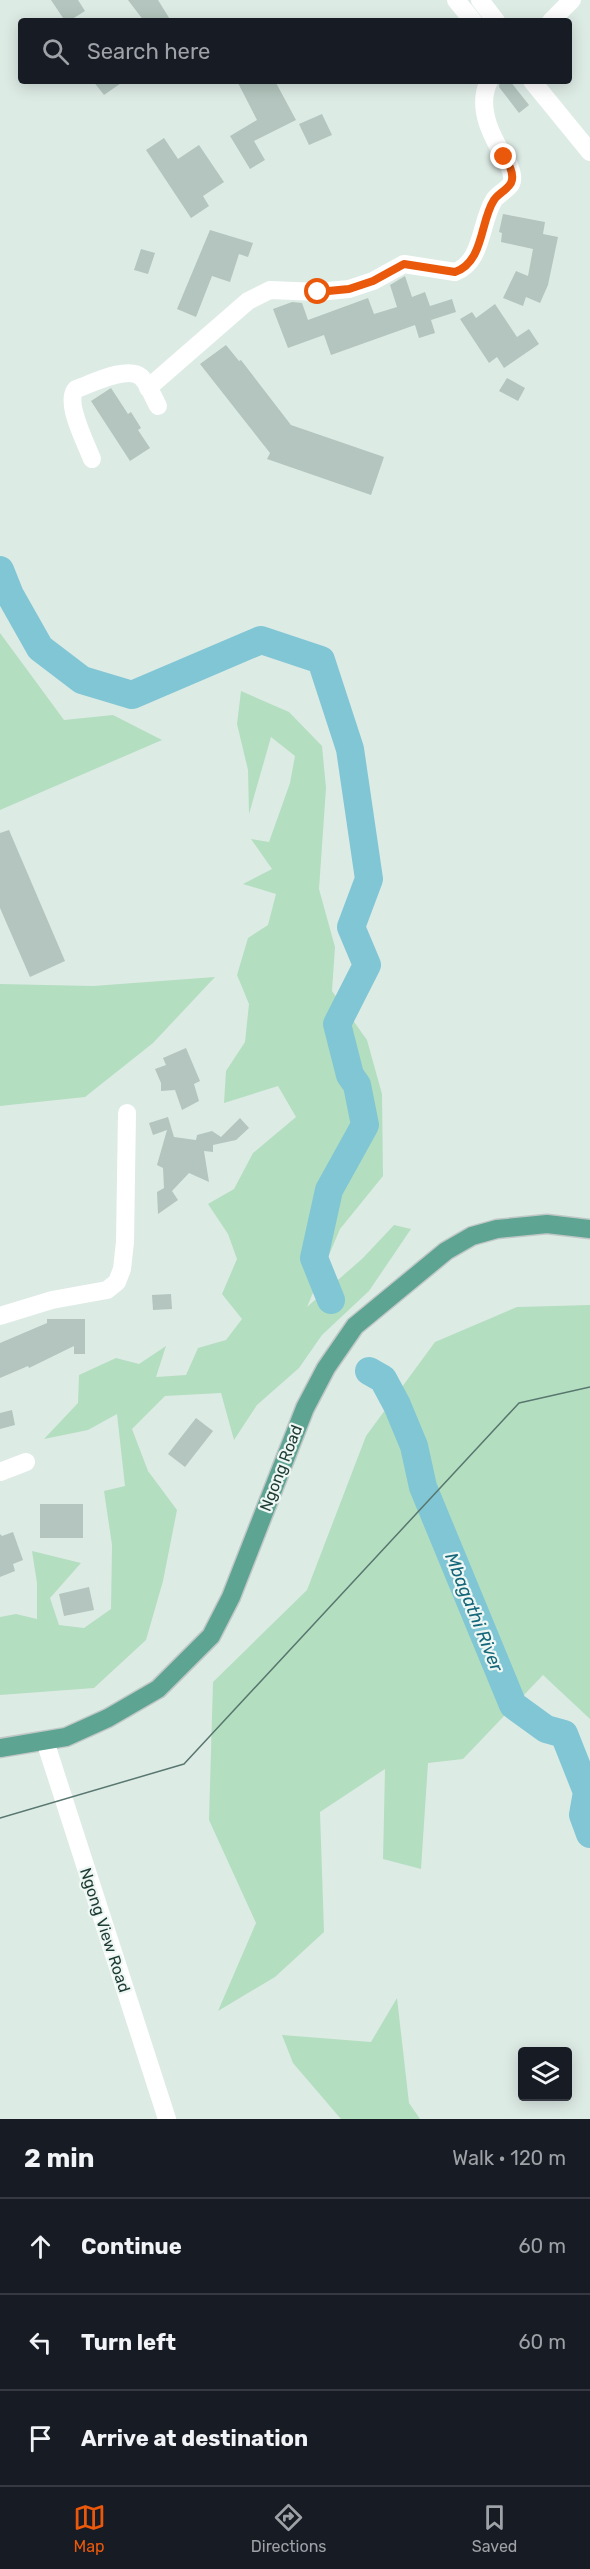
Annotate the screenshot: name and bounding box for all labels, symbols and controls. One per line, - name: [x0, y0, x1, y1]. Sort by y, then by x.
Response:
- search box: [18, 18, 572, 84]
- icon: search: [39, 35, 72, 68]
- text: Search here: [87, 38, 210, 65]
- route end: [490, 143, 516, 169]
- route start: [304, 278, 330, 304]
- street label: Ngong Road: [256, 1422, 306, 1514]
- water label: Mbagathi River: [440, 1549, 508, 1676]
- street label: Ngong View Road: [76, 1865, 134, 1995]
- map controls: [518, 2047, 572, 2101]
- button: layers: [518, 2047, 572, 2101]
- text: 2 min: [24, 2143, 94, 2174]
- text: Walk · 120 m: [452, 2146, 566, 2170]
- icon: ahead: [24, 2230, 57, 2263]
- text: Continue: [81, 2233, 182, 2260]
- text: 60 m: [519, 2234, 566, 2258]
- icon: left: [24, 2326, 57, 2359]
- text: Turn left: [81, 2329, 176, 2356]
- text: 60 m: [519, 2330, 566, 2354]
- icon: arrive: [24, 2422, 57, 2455]
- text: Arrive at destination: [81, 2425, 308, 2452]
- tab: Map: [73, 2501, 106, 2556]
- tab: Directions: [251, 2501, 327, 2556]
- tab: Saved: [472, 2501, 517, 2556]

